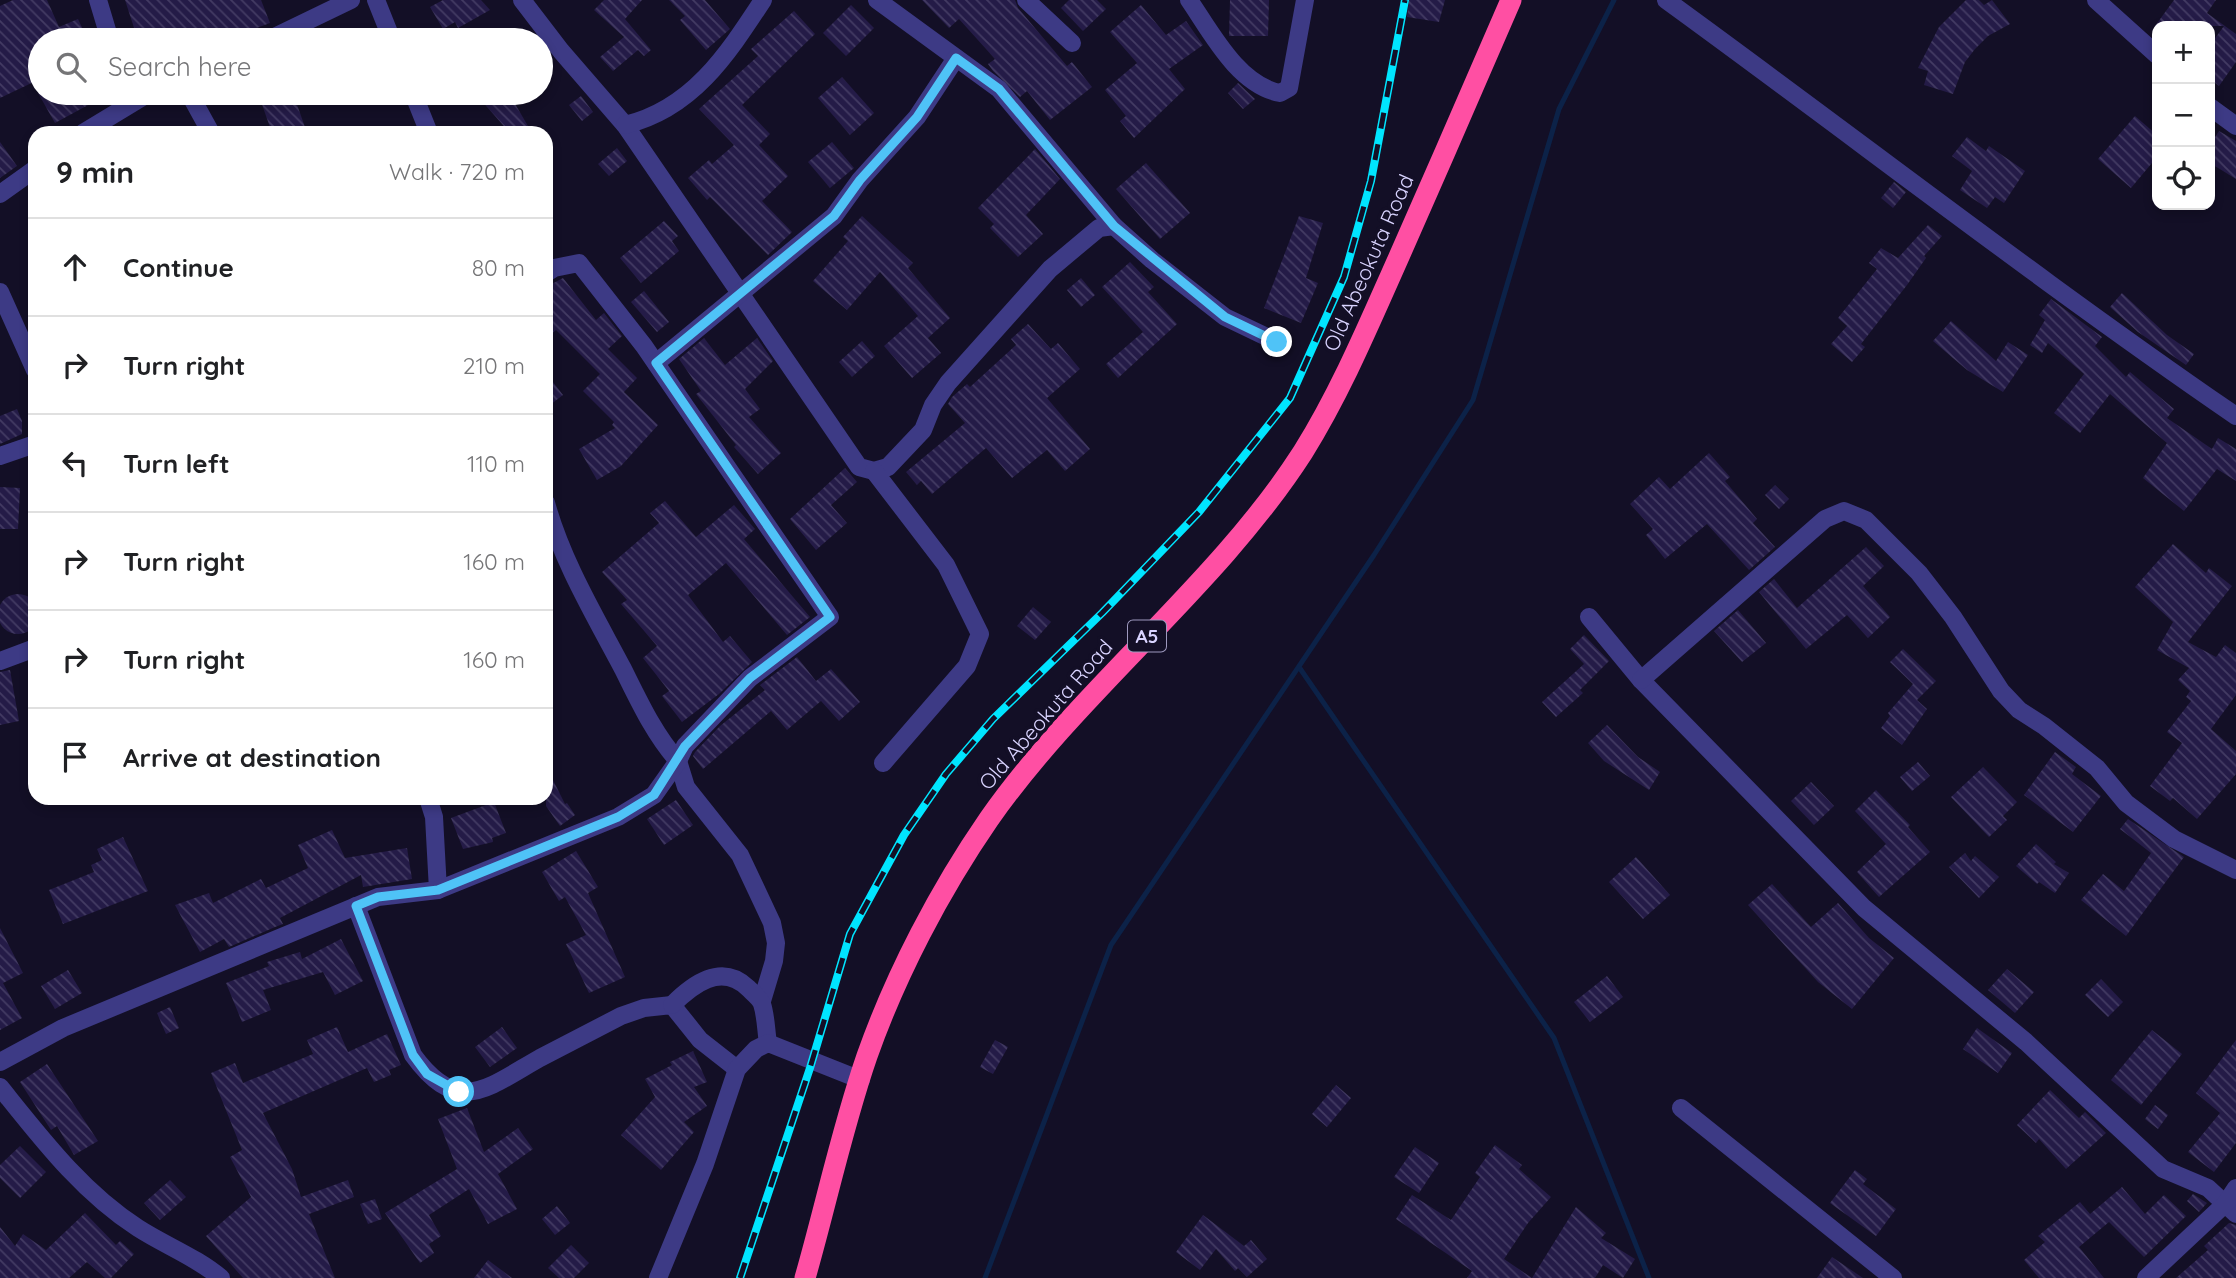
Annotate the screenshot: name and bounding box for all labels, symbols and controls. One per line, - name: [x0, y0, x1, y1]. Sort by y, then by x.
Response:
- map controls: [2152, 21, 2215, 210]
- button: +: [2152, 21, 2215, 84]
- search box: [28, 28, 553, 105]
- icon: search: [52, 48, 90, 86]
- text: Search here: [108, 50, 252, 83]
- button: −: [2152, 84, 2215, 147]
- button: locate: [2152, 147, 2215, 210]
- text: 9 min: [56, 153, 134, 191]
- text: Walk · 720 m: [389, 157, 525, 186]
- street label: Old Abeokuta Road: [1317, 170, 1419, 355]
- icon: ahead: [56, 248, 94, 286]
- text: Continue: [123, 251, 234, 284]
- text: 80 m: [472, 253, 525, 282]
- route end: [1261, 326, 1292, 357]
- icon: right: [56, 346, 94, 384]
- text: Turn right: [123, 349, 245, 382]
- text: 210 m: [463, 351, 525, 380]
- icon: left: [56, 444, 94, 482]
- text: Turn left: [123, 447, 230, 480]
- text: 110 m: [467, 449, 525, 478]
- icon: right: [56, 542, 94, 580]
- text: Turn right: [123, 545, 245, 578]
- text: 160 m: [463, 547, 525, 576]
- road number: A5: [1128, 621, 1166, 652]
- street label: Old Abeokuta Road: [973, 634, 1118, 795]
- icon: right: [56, 640, 94, 678]
- text: Turn right: [123, 643, 245, 676]
- text: 160 m: [463, 645, 525, 674]
- icon: arrive: [56, 738, 94, 776]
- text: Arrive at destination: [123, 741, 381, 774]
- route start: [443, 1076, 474, 1107]

